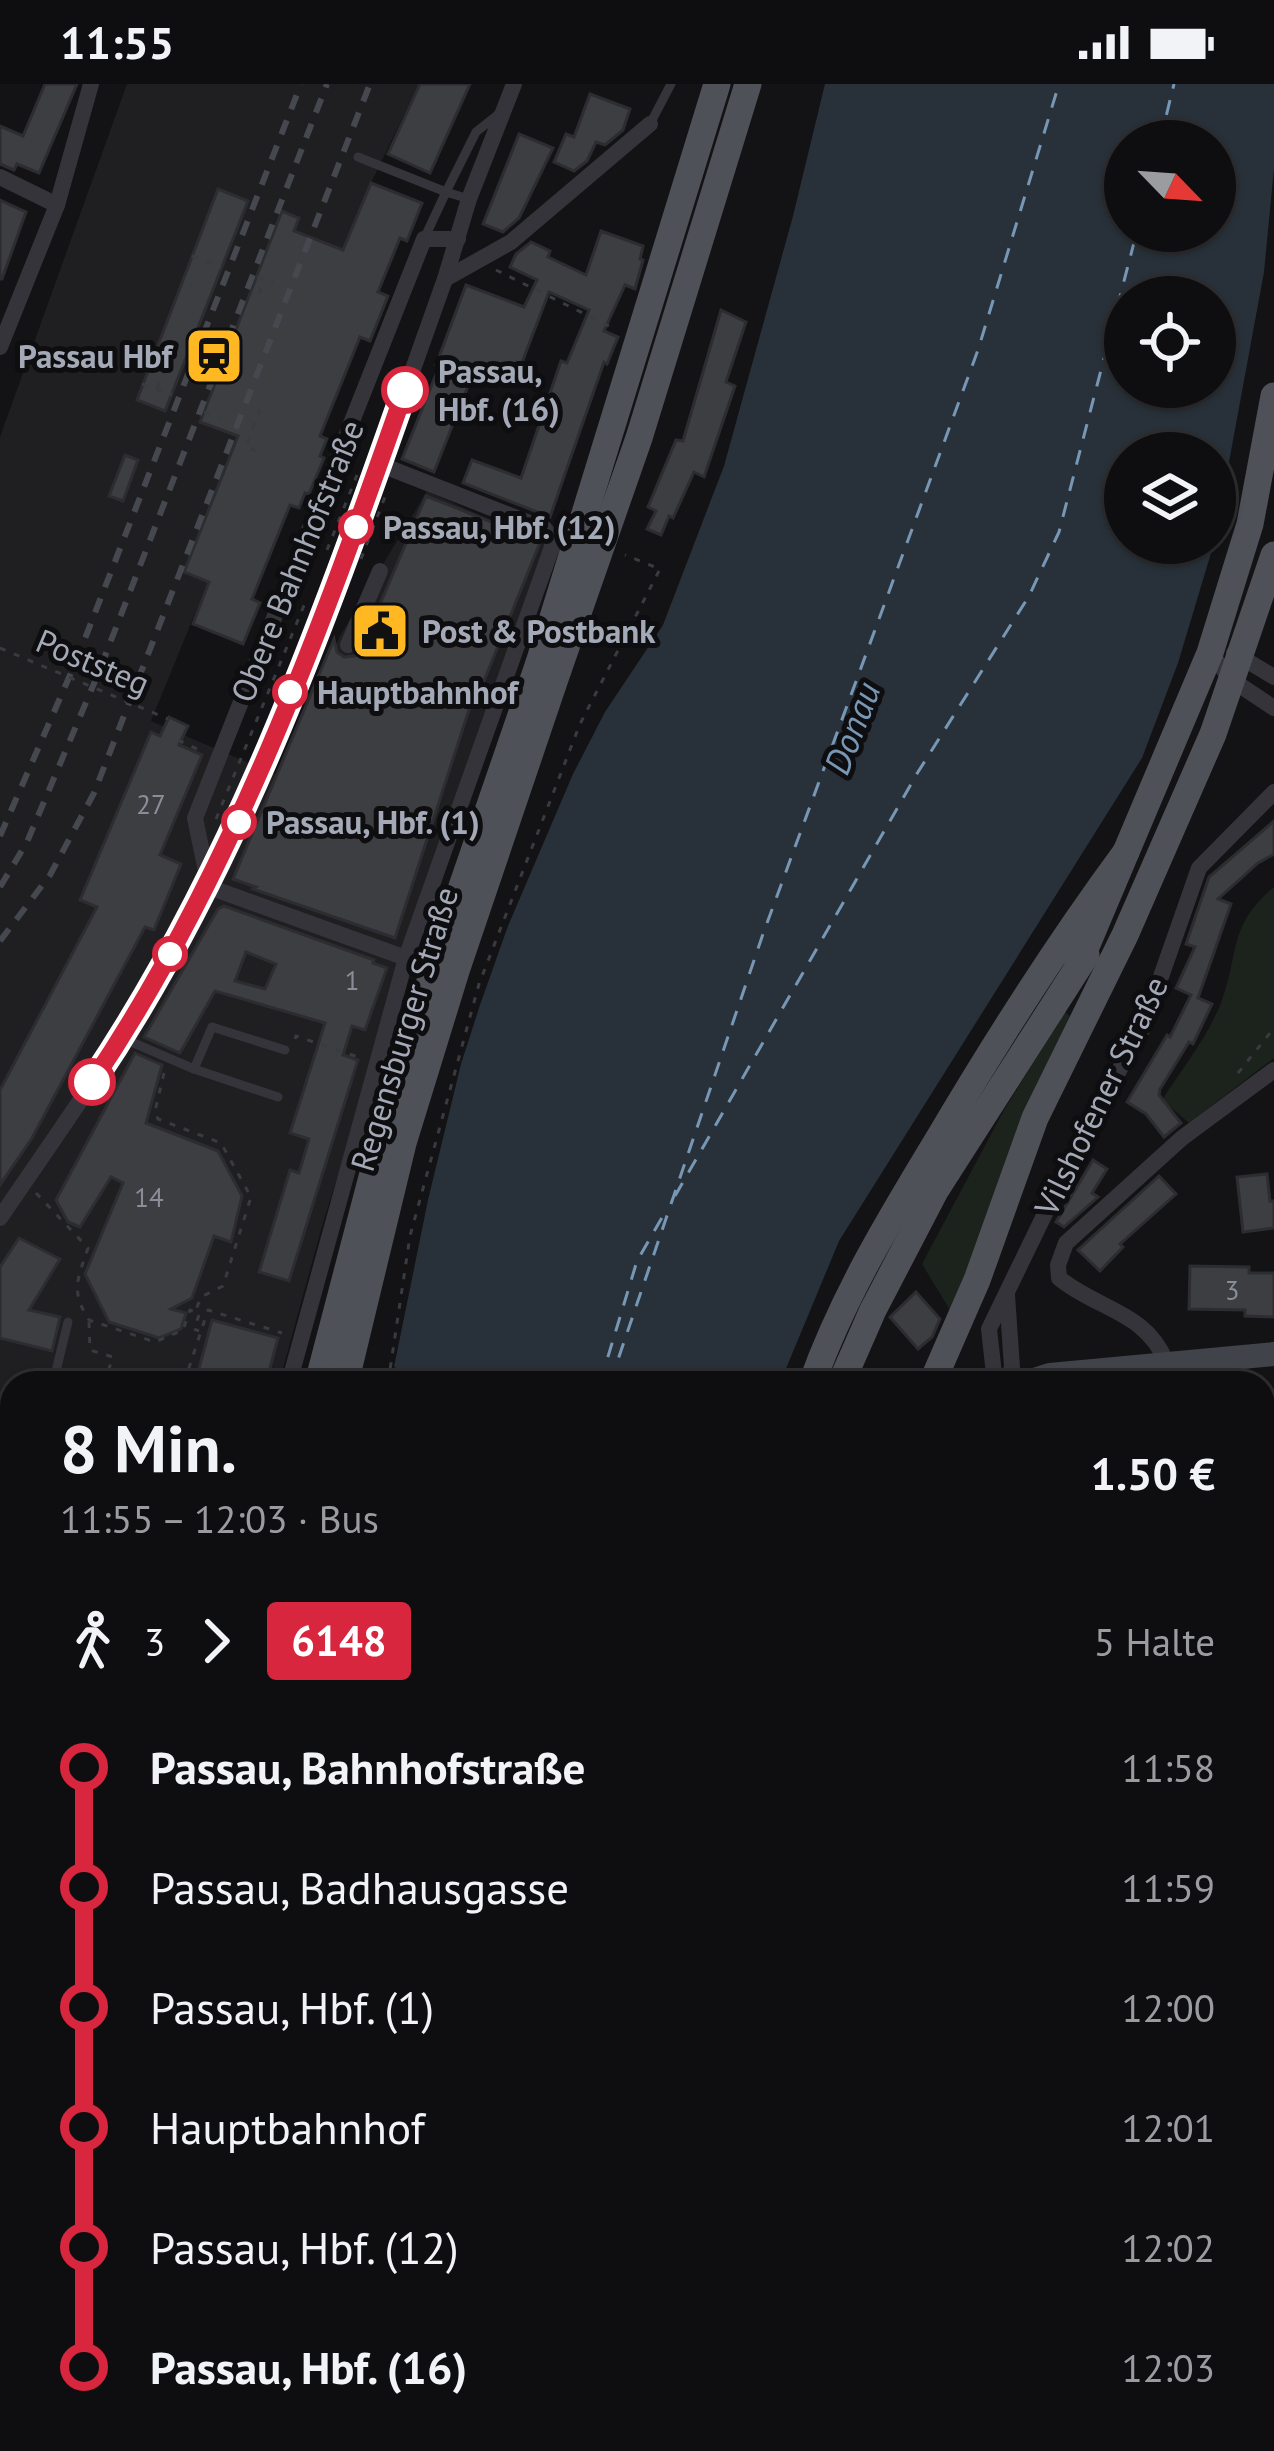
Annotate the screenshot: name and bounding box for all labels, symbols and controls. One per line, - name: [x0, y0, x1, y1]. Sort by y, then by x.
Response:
- text: 11:55: [60, 13, 174, 71]
- north arrow: [1104, 120, 1236, 252]
- map controls: [1104, 120, 1236, 564]
- button: locate: [1104, 276, 1236, 408]
- station icon: Passau Hbf: [183, 325, 245, 387]
- place label: Passau Hbf: [18, 334, 174, 377]
- place label: Passau, Hbf. (16): [438, 349, 560, 430]
- marker: Passau, Hbf. (16): [383, 368, 427, 412]
- street label: Obere Bahnhofstraße: [220, 413, 373, 708]
- button: layers: [1104, 432, 1236, 564]
- place label: Passau, Hbf. (12): [383, 505, 616, 548]
- marker: Passau, Hbf. (12): [340, 511, 372, 543]
- public building icon: Post & Postbank: [349, 600, 411, 662]
- place label: Post & Postbank: [422, 609, 656, 652]
- street label: Poststeg: [30, 619, 156, 705]
- place label: Hauptbahnhof: [317, 670, 520, 713]
- water label: Donau: [813, 675, 891, 781]
- marker: Hauptbahnhof: [274, 676, 306, 708]
- house number: 27: [136, 787, 166, 821]
- place label: Passau, Hbf. (1): [266, 800, 480, 843]
- marker: Passau, Hbf. (1): [223, 806, 255, 838]
- street label: Regensburger Straße: [340, 882, 467, 1176]
- unlabelled marker: [154, 938, 186, 970]
- house number: 1: [345, 963, 359, 997]
- street label: Vilshofener Straße: [1024, 969, 1177, 1223]
- unlabelled marker: [70, 1060, 114, 1104]
- house number: 14: [134, 1180, 164, 1214]
- house number: 3: [1225, 1273, 1239, 1307]
- text: 8 Min.: [60, 1405, 237, 1490]
- text: 1.50 €: [1090, 1444, 1215, 1502]
- text: 11:55 – 12:03 · Bus: [60, 1493, 379, 1544]
- icon: walk: [60, 1608, 126, 1674]
- icon: forward: [183, 1608, 249, 1674]
- text: 6148: [291, 1613, 387, 1668]
- text: 3: [144, 1616, 165, 1667]
- text: 5 Halte: [1094, 1616, 1215, 1667]
- text: Passau, Bahnhofstraße: [150, 1738, 585, 1796]
- text: 11:58: [1121, 1742, 1215, 1793]
- text: Passau, Badhausgasse: [150, 1858, 569, 1916]
- text: 11:59: [1121, 1862, 1215, 1913]
- text: Passau, Hbf. (1): [150, 1978, 434, 2036]
- text: 12:00: [1121, 1982, 1215, 2033]
- text: Hauptbahnhof: [150, 2098, 425, 2156]
- text: 12:01: [1121, 2102, 1215, 2153]
- text: Passau, Hbf. (12): [150, 2218, 459, 2276]
- text: 12:02: [1121, 2222, 1215, 2273]
- text: Passau, Hbf. (16): [150, 2338, 467, 2396]
- text: 12:03: [1121, 2342, 1215, 2393]

